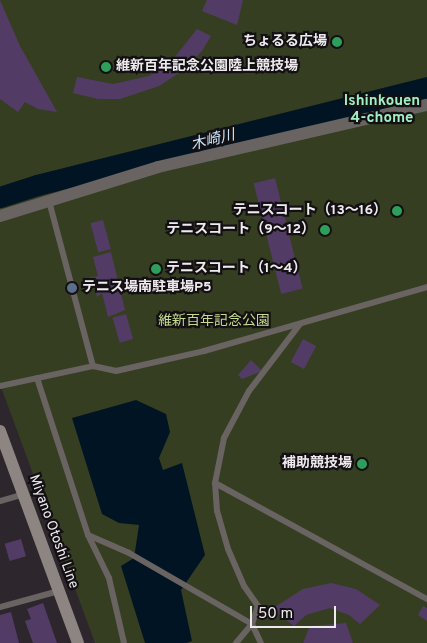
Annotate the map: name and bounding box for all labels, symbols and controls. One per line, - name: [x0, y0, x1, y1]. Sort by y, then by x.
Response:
- place label: ちょるる広場: [243, 34, 327, 50]
- marker: ちょるる広場: [331, 36, 343, 48]
- place label: 維新百年記念公園陸上競技場: [116, 59, 298, 75]
- marker: 維新百年記念公園陸上競技場: [100, 61, 112, 73]
- district label: Ishinkouen 4-chome: [344, 92, 420, 127]
- water label: 木崎川: [189, 127, 237, 155]
- place label: テニスコート（13～16）: [233, 203, 387, 219]
- marker: テニスコート（13～16）: [391, 205, 403, 217]
- place label: テニスコート（9～12）: [166, 222, 315, 238]
- marker: テニスコート（9～12）: [319, 224, 331, 236]
- place label: テニスコート（1～4）: [166, 261, 307, 277]
- marker: テニスコート（1～4）: [150, 263, 162, 275]
- place label: テニス場南駐車場P5: [82, 280, 211, 296]
- marker: テニス場南駐車場P5: [66, 282, 78, 294]
- park label: 維新百年記念公園: [158, 314, 270, 330]
- place label: 補助競技場: [282, 456, 352, 472]
- marker: 補助競技場: [356, 458, 368, 470]
- street label: Miyano Otoshi Line: [25, 473, 81, 591]
- scale bar: [252, 596, 338, 628]
- text: 50 m: [258, 605, 293, 624]

